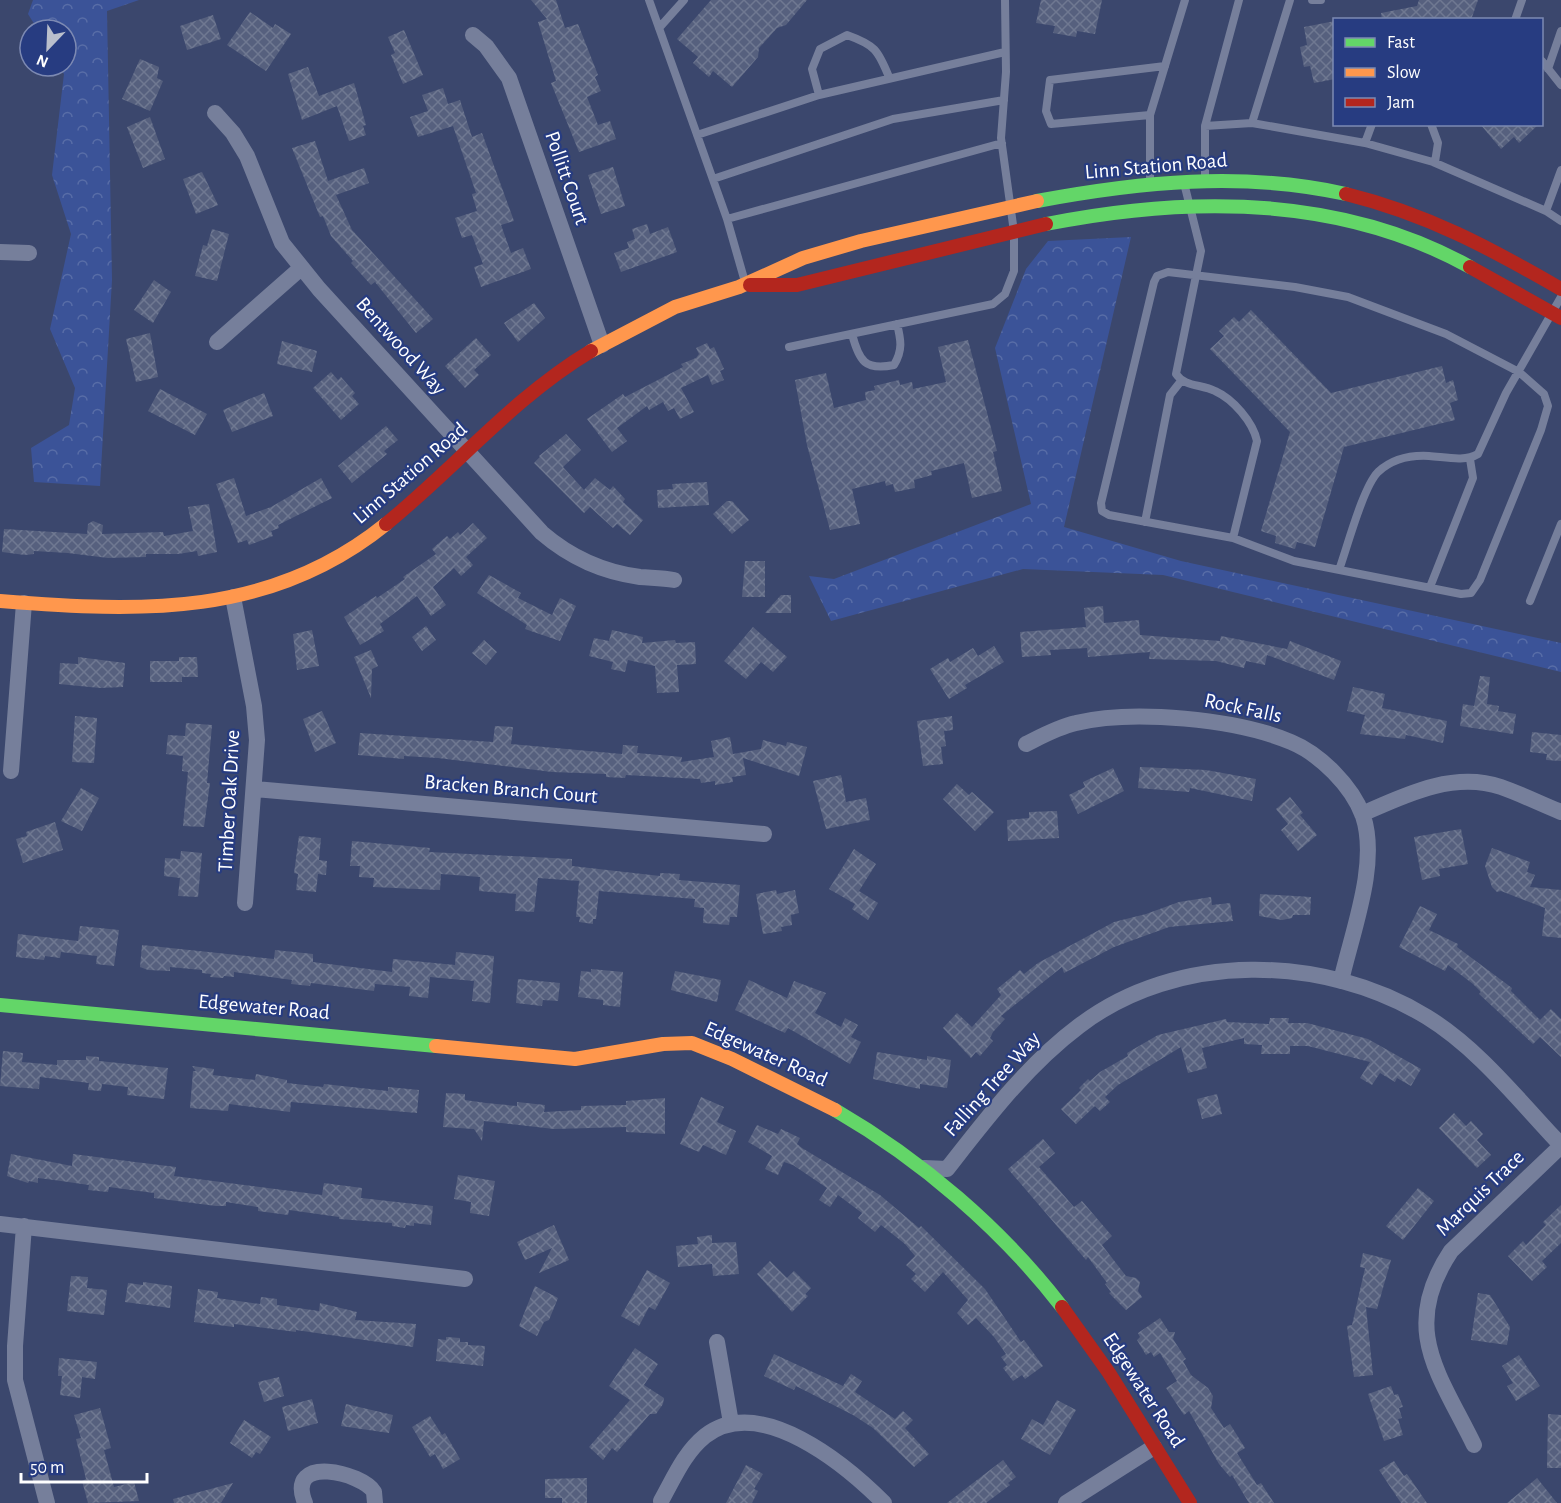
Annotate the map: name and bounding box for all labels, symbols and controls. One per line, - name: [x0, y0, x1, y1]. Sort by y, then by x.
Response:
- north arrow: [18, 18, 78, 78]
- legend: [1333, 18, 1543, 126]
- text: Fast: [1387, 34, 1415, 52]
- text: N: [34, 51, 51, 70]
- text: Slow: [1387, 64, 1420, 82]
- text: Jam: [1387, 94, 1415, 112]
- street label: Pollitt Court: [541, 129, 593, 228]
- street label: Linn Station Road: [1084, 149, 1228, 183]
- street label: Bentwood Way: [352, 293, 450, 399]
- street label: Linn Station Road: [349, 418, 471, 528]
- street label: Rock Falls: [1202, 690, 1284, 726]
- street label: Timber Oak Drive: [215, 729, 243, 873]
- street label: Bracken Branch Court: [423, 771, 599, 807]
- street label: Edgewater Road: [197, 991, 331, 1023]
- street label: Edgewater Road: [701, 1018, 831, 1090]
- street label: Falling Tree Way: [940, 1028, 1044, 1140]
- street label: Marquis Trace: [1432, 1146, 1528, 1240]
- street label: Edgewater Road: [1099, 1329, 1189, 1451]
- scale bar: [21, 1446, 147, 1484]
- text: 50 m: [30, 1459, 64, 1477]

